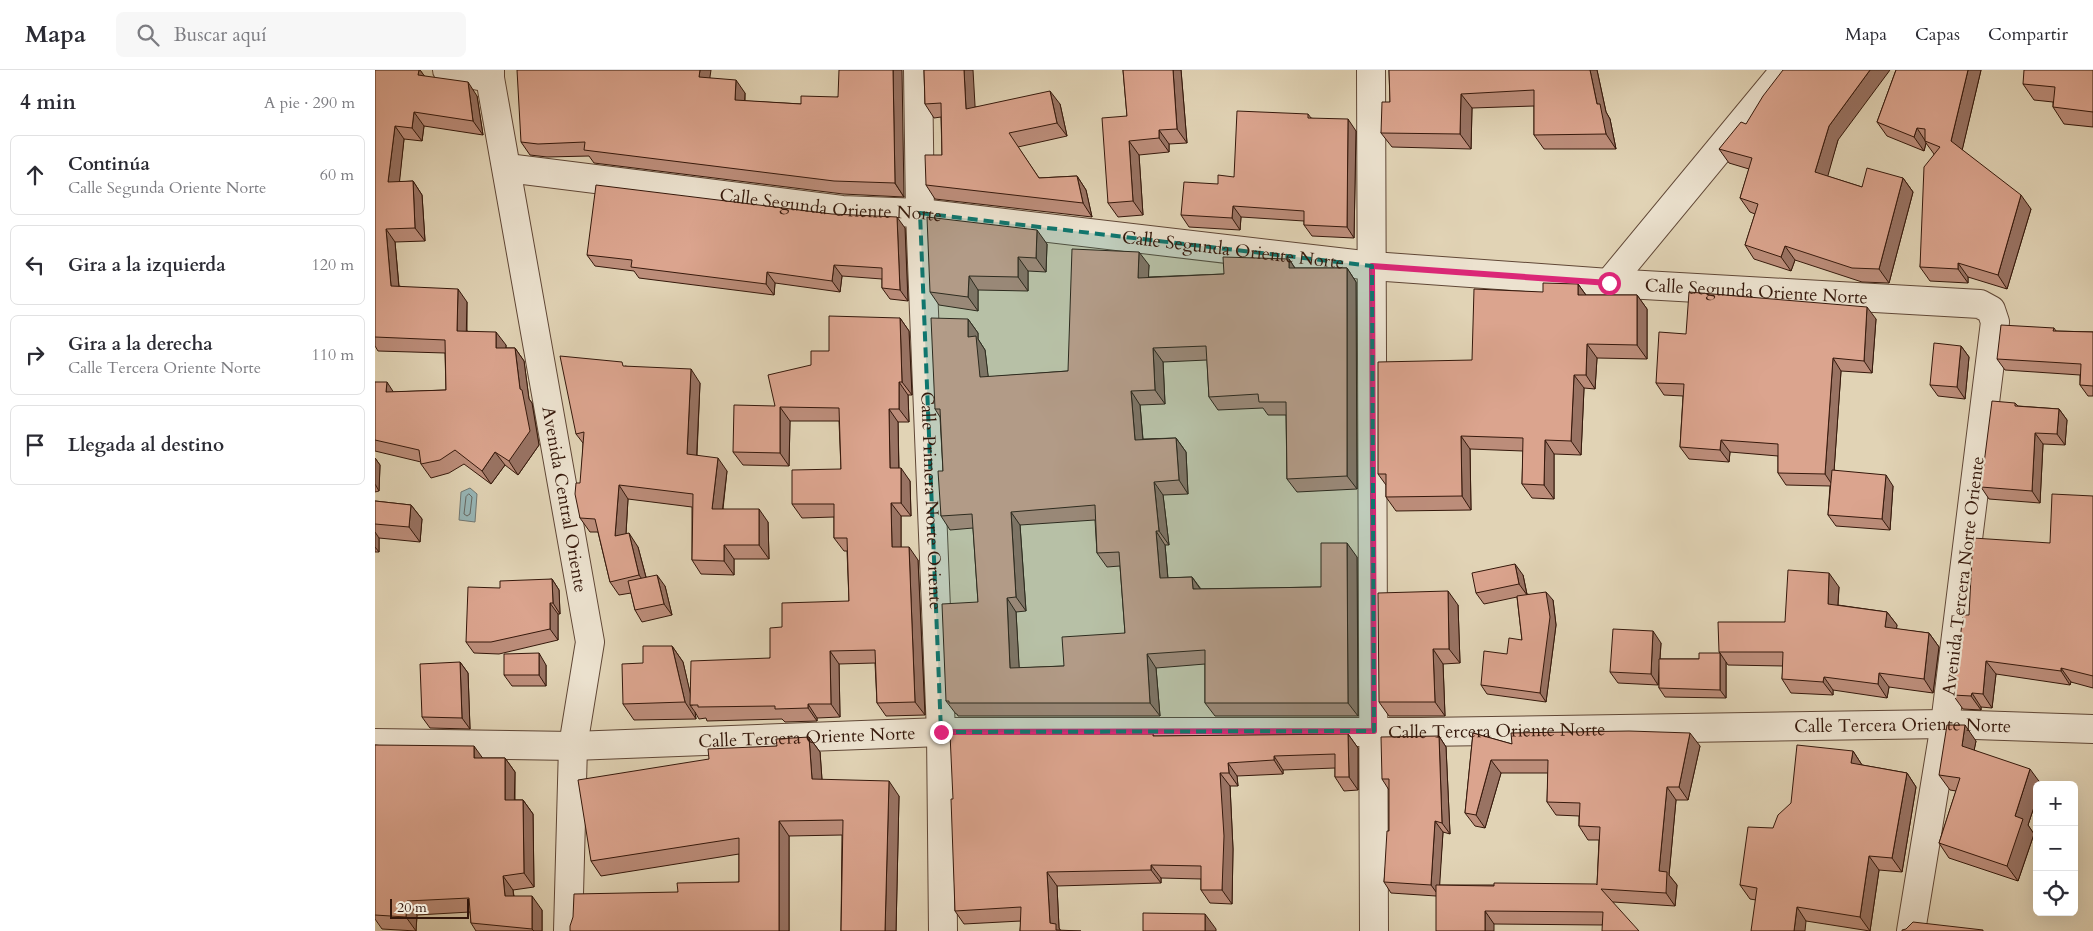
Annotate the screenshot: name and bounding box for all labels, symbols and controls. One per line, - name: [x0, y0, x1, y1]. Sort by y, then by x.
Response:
- search box: [116, 12, 466, 57]
- text: Mapa: [25, 18, 86, 51]
- icon: search: [134, 21, 162, 49]
- text: Buscar aquí: [174, 22, 267, 48]
- text: Mapa: [1845, 22, 1887, 47]
- text: Capas: [1915, 22, 1960, 47]
- text: Compartir: [1988, 22, 2068, 47]
- text: 4 min: [20, 88, 76, 117]
- text: A pie · 290 m: [264, 92, 355, 114]
- text: Continúa: [68, 151, 150, 177]
- icon: ahead: [21, 161, 49, 189]
- text: 60 m: [320, 164, 354, 186]
- text: Calle Segunda Oriente Norte: [68, 177, 266, 199]
- street label: Calle Segunda Oriente Norte: [718, 183, 943, 228]
- street label: Calle Segunda Oriente Norte: [1121, 225, 1345, 276]
- icon: left: [21, 251, 49, 279]
- text: Gira a la izquierda: [68, 252, 226, 278]
- text: 120 m: [312, 254, 354, 276]
- route start: [1598, 272, 1621, 295]
- street label: Calle Segunda Oriente Norte: [1644, 273, 1869, 311]
- text: Gira a la derecha: [68, 331, 213, 357]
- icon: right: [21, 341, 49, 369]
- text: 110 m: [312, 344, 354, 366]
- text: Calle Tercera Oriente Norte: [68, 357, 261, 379]
- street label: Calle Primera Norte Oriente: [914, 391, 948, 610]
- street label: Avenida Central Oriente: [535, 404, 593, 595]
- icon: arrive: [21, 431, 49, 459]
- text: Llegada al destino: [68, 432, 224, 458]
- street label: Avenida Tercera Norte Oriente: [1936, 455, 1991, 697]
- street label: Calle Tercera Oriente Norte: [1794, 712, 2012, 739]
- street label: Calle Tercera Oriente Norte: [1388, 717, 1606, 745]
- street label: Calle Tercera Oriente Norte: [698, 721, 916, 754]
- route end: [930, 721, 953, 744]
- map controls: [2033, 781, 2078, 916]
- button: +: [2033, 781, 2078, 826]
- button: −: [2033, 826, 2078, 871]
- button: locate: [2033, 871, 2078, 916]
- scale bar: [390, 896, 469, 919]
- text: 20 m: [397, 898, 427, 917]

